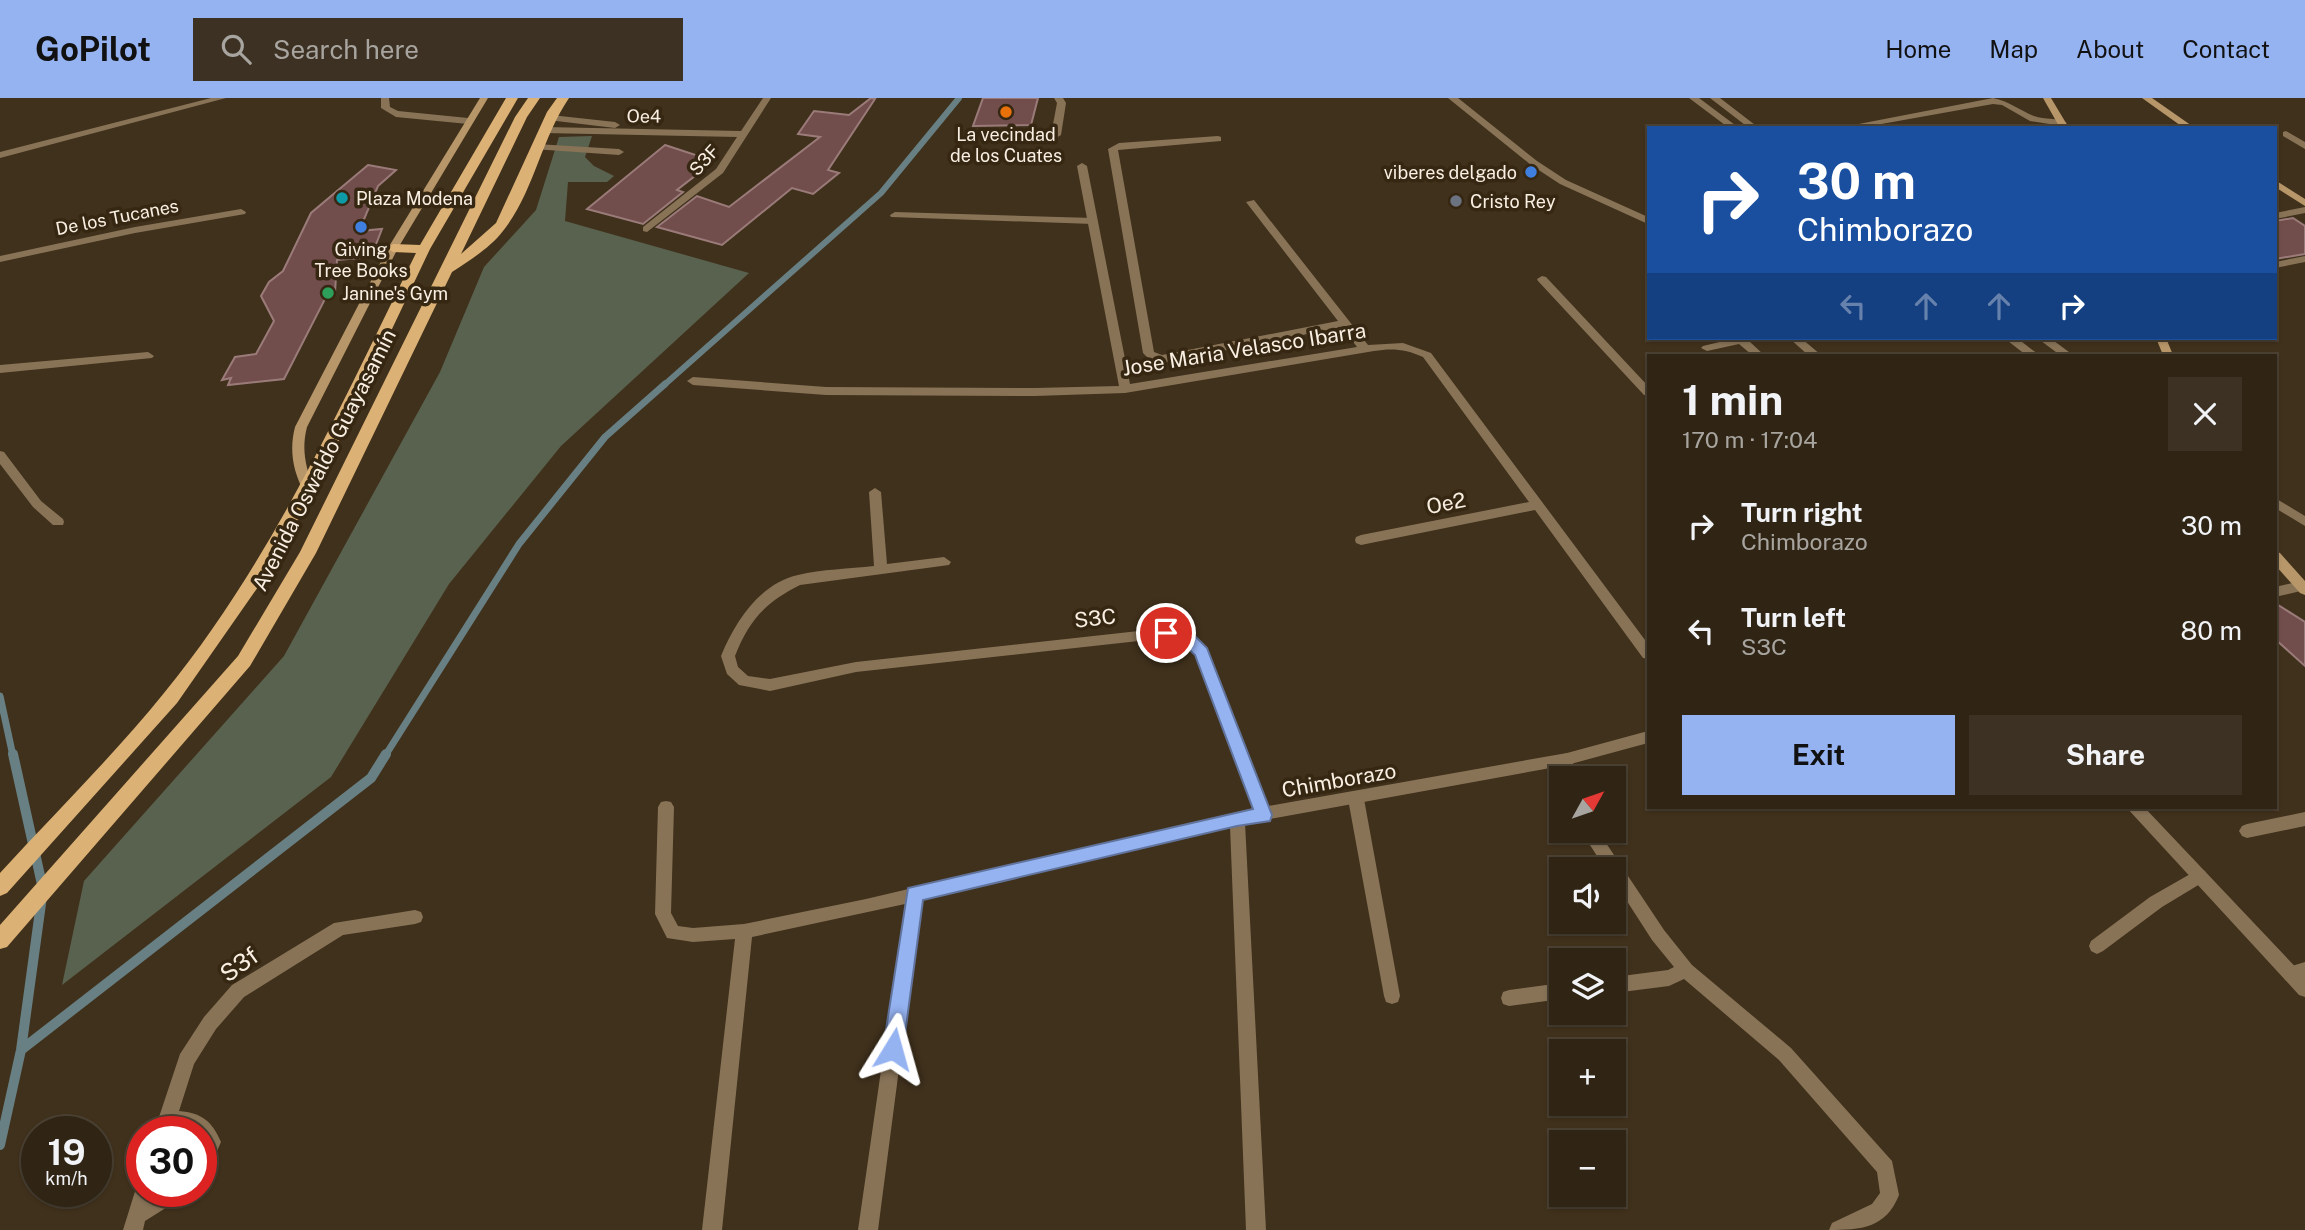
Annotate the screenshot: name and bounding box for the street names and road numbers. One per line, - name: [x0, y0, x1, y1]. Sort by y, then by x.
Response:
- street label: Oe4: [627, 105, 661, 127]
- street label: S3F: [685, 140, 723, 180]
- street label: De los Tucanes: [54, 195, 180, 239]
- street label: Jose Maria Velasco Ibarra: [1120, 317, 1368, 381]
- street label: Avenida Oswaldo Guayasamín: [247, 325, 401, 595]
- street label: Oe2: [1424, 487, 1468, 519]
- street label: S3C: [1073, 603, 1117, 633]
- street label: Chimborazo: [1280, 758, 1398, 802]
- street label: S3f: [214, 941, 264, 987]

